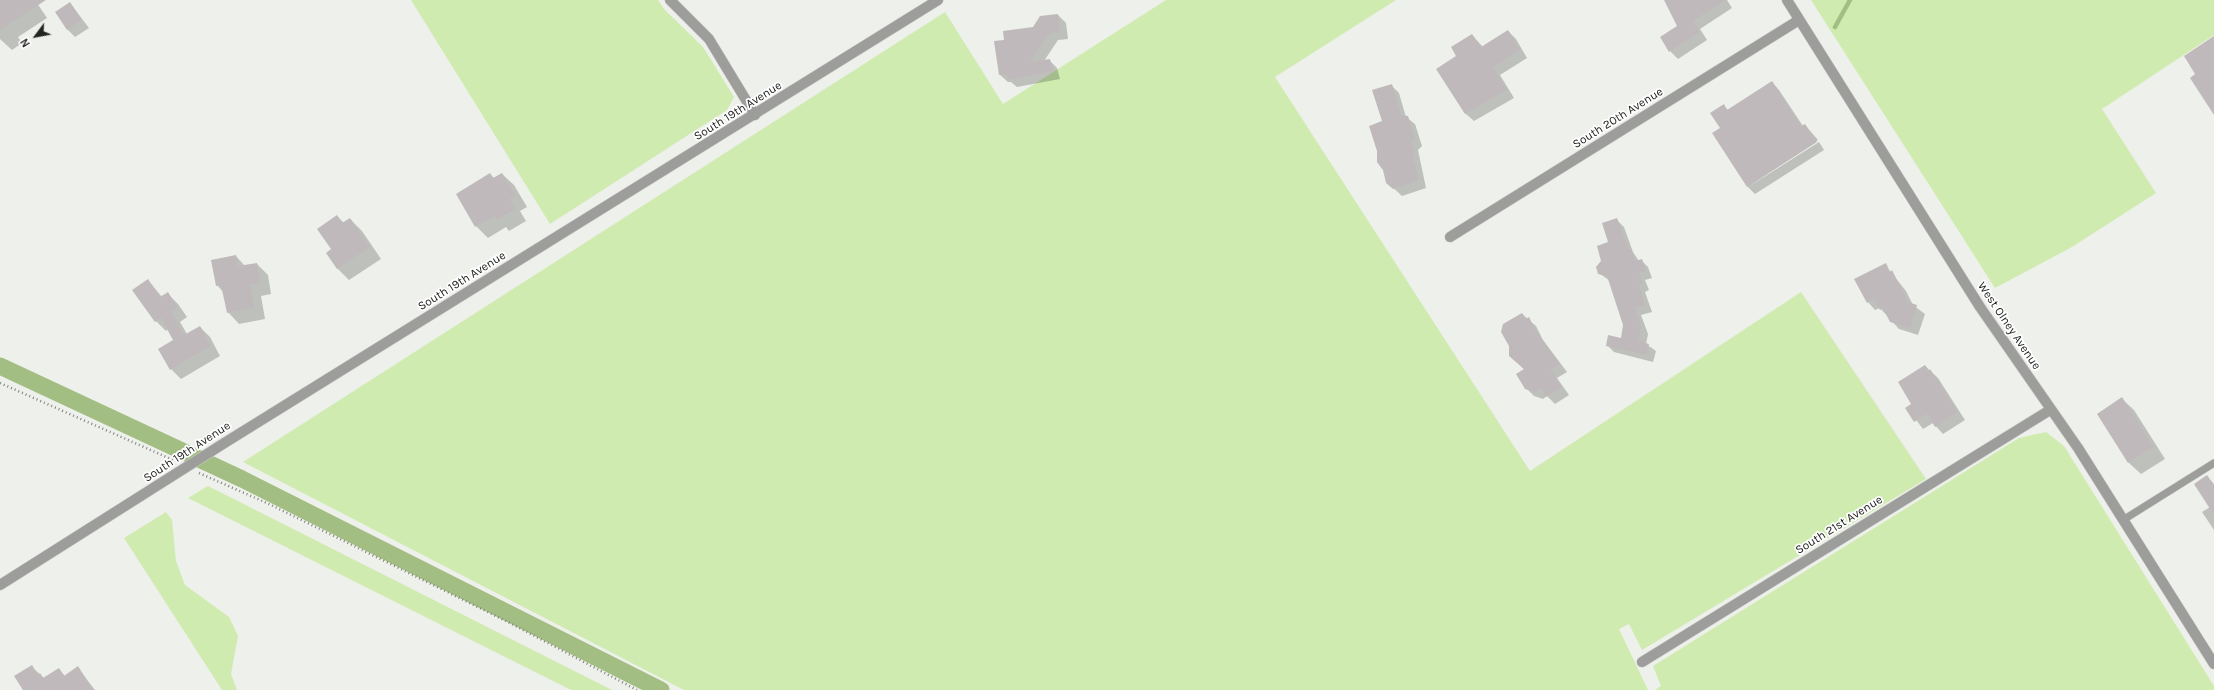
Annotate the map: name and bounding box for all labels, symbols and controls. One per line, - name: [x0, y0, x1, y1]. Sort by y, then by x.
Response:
- north arrow: [16, 16, 56, 56]
- text: N: [18, 36, 33, 49]
- street label: South 19th Avenue: [691, 78, 785, 144]
- street label: South 20th Avenue: [1570, 84, 1666, 152]
- street label: South 19th Avenue: [415, 248, 509, 314]
- street label: West Olney Avenue: [1974, 279, 2044, 373]
- street label: South 19th Avenue: [141, 419, 233, 485]
- street label: South 21st Avenue: [1793, 492, 1885, 558]

